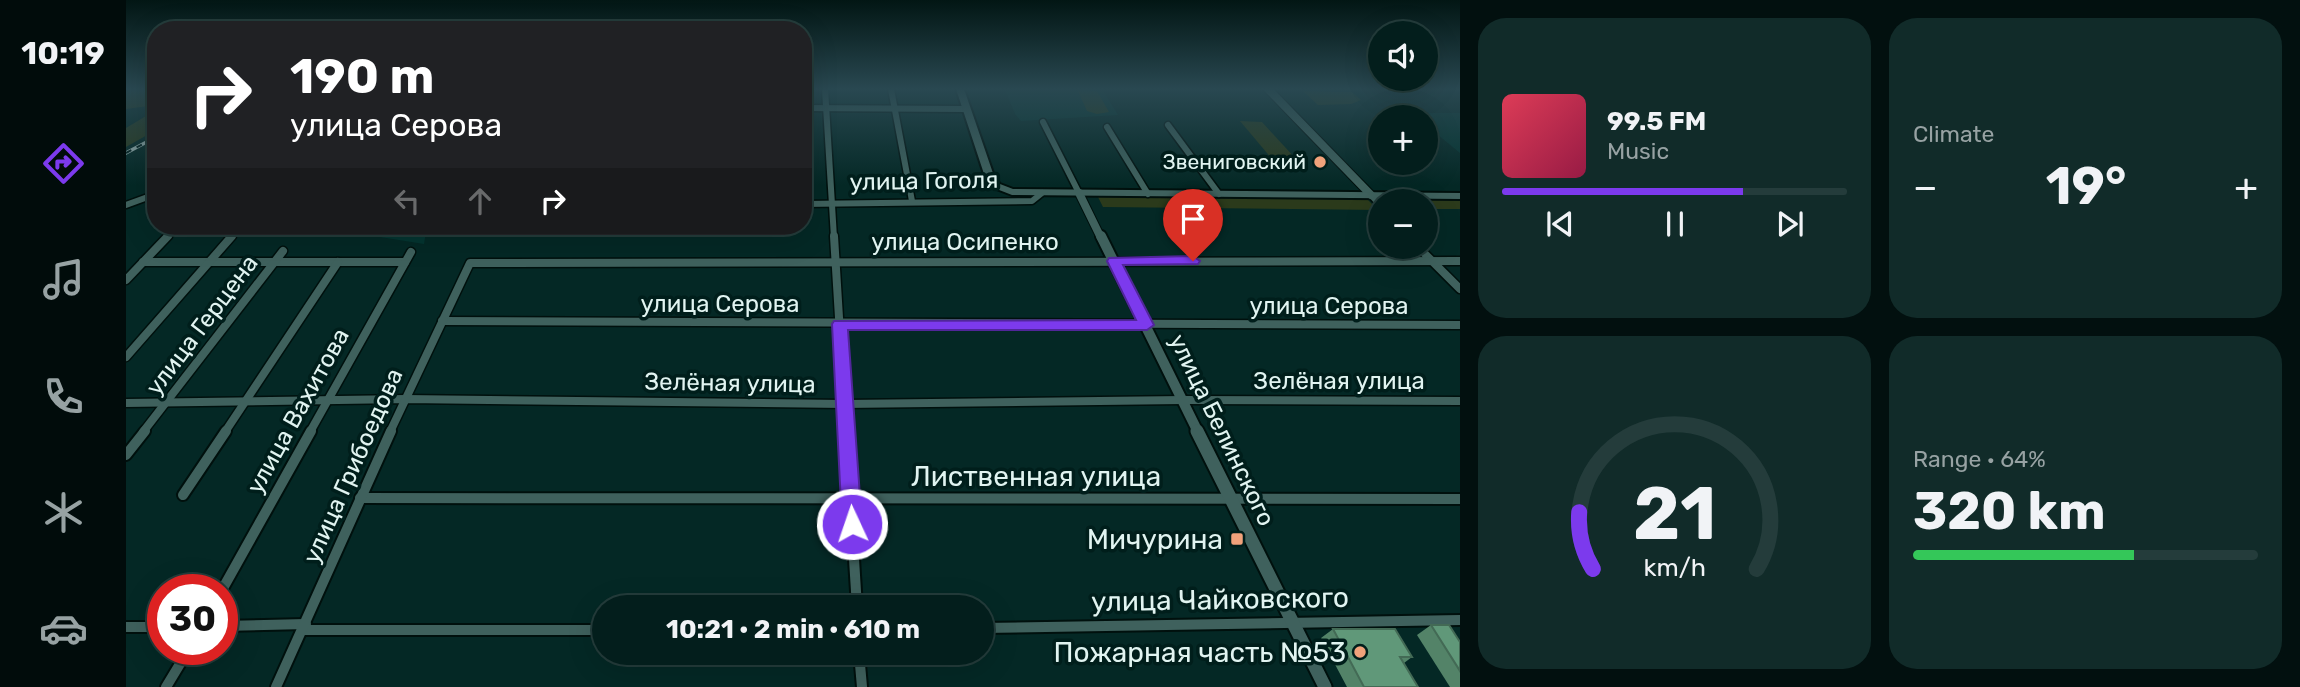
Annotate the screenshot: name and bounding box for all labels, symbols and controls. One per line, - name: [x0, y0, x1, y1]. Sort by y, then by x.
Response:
- map controls: [1368, 21, 1438, 259]
- button: sound: [1368, 21, 1438, 91]
- text: 10:19: [21, 34, 105, 72]
- text: 190 m: [290, 47, 434, 105]
- icon: right: [175, 49, 266, 140]
- button: +: [1368, 105, 1438, 175]
- text: улица Серова: [290, 106, 502, 144]
- text: 99.5 FM: [1607, 106, 1706, 137]
- text: Climate: [1913, 120, 1994, 148]
- text: Music: [1607, 137, 1669, 165]
- icon: directions: [39, 139, 88, 188]
- place label: Звениговский: [1163, 149, 1306, 174]
- marker: Звениговский: [1312, 154, 1328, 170]
- text: 19°: [2046, 155, 2126, 217]
- text: −: [1913, 164, 1938, 210]
- text: +: [2234, 164, 2258, 210]
- street label: улица Гоголя: [849, 166, 999, 196]
- icon: left: [388, 182, 426, 220]
- icon: ahead: [461, 182, 499, 220]
- icon: right: [534, 182, 572, 220]
- pin: [1163, 189, 1223, 261]
- button: −: [1368, 189, 1438, 259]
- icon: arrive: [1174, 200, 1212, 238]
- icon: previous: [1541, 205, 1579, 243]
- icon: pause: [1656, 205, 1694, 243]
- icon: next: [1771, 205, 1809, 243]
- street label: улица Осипенко: [871, 228, 1059, 256]
- street label: улица Герцена: [140, 249, 264, 401]
- icon: music: [39, 255, 88, 304]
- street label: улица Серова: [640, 290, 800, 318]
- street label: улица Серова: [1249, 292, 1409, 320]
- street label: улица Вахитова: [241, 324, 355, 498]
- street label: улица Белинского: [1163, 330, 1281, 530]
- street label: улица Грибоедова: [297, 364, 409, 568]
- street label: Зелёная улица: [1253, 367, 1425, 395]
- street label: Зелёная улица: [644, 368, 816, 398]
- icon: phone: [39, 372, 88, 421]
- text: Range · 64%: [1913, 445, 2046, 473]
- street label: Лиственная улица: [911, 460, 1161, 493]
- text: 21: [1633, 471, 1716, 557]
- text: 320 km: [1913, 480, 2106, 542]
- position arrow: [815, 487, 889, 561]
- icon: climate: [39, 488, 88, 537]
- place label: Мичурина: [1087, 523, 1223, 556]
- marker: Мичурина: [1229, 531, 1245, 547]
- text: km/h: [1643, 552, 1706, 581]
- speed limit sign: 30: [147, 574, 238, 665]
- street label: улица Чайковского: [1091, 581, 1349, 618]
- icon: car: [39, 604, 88, 653]
- text: 10:21 · 2 min · 610 m: [666, 614, 920, 645]
- place label: Пожарная часть №53: [1053, 636, 1346, 669]
- marker: Пожарная часть №53: [1352, 644, 1368, 660]

